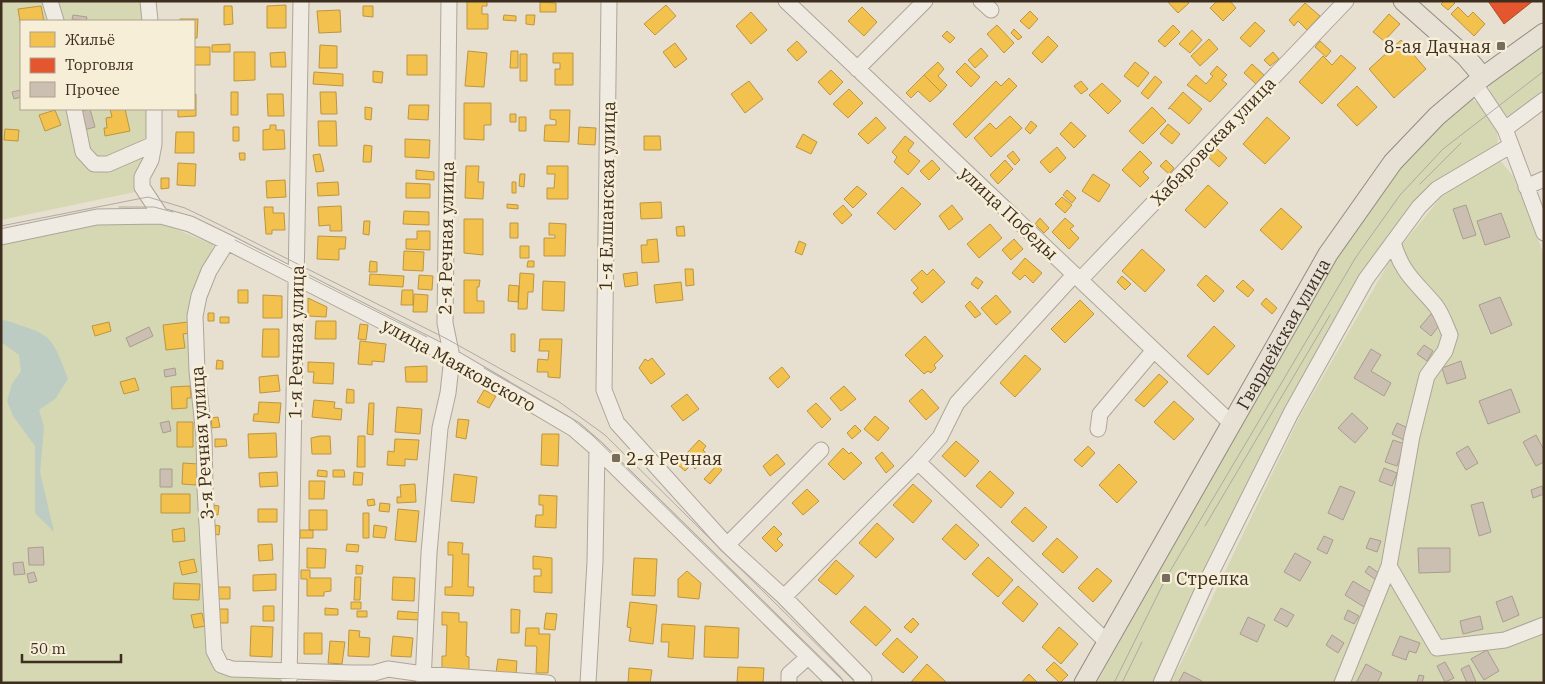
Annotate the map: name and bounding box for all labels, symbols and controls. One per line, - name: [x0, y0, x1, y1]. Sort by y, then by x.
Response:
- legend: [20, 20, 195, 110]
- text: Жильё: [65, 30, 115, 49]
- place label: 8-ая Дачная: [1384, 35, 1491, 58]
- marker: 8-ая Дачная: [1495, 40, 1507, 52]
- text: Торговля: [65, 55, 134, 74]
- street label: Хабаровская улица: [1146, 72, 1281, 210]
- text: Прочее: [65, 80, 120, 99]
- street label: 1-я Елшанская улица: [594, 101, 620, 291]
- street label: 2-я Речная улица: [433, 161, 459, 315]
- street label: улица Победы: [955, 161, 1063, 265]
- street label: Гвардейская улица: [1231, 254, 1335, 413]
- street label: 1-я Речная улица: [283, 265, 309, 419]
- street label: улица Маяковского: [378, 313, 540, 417]
- street label: 3-я Речная улица: [185, 365, 219, 521]
- place label: 2-я Речная: [626, 447, 722, 470]
- marker: 2-я Речная: [610, 452, 622, 464]
- place label: Стрелка: [1176, 567, 1249, 590]
- marker: Стрелка: [1160, 572, 1172, 584]
- scale bar: [22, 632, 121, 664]
- text: 50 m: [30, 639, 66, 658]

